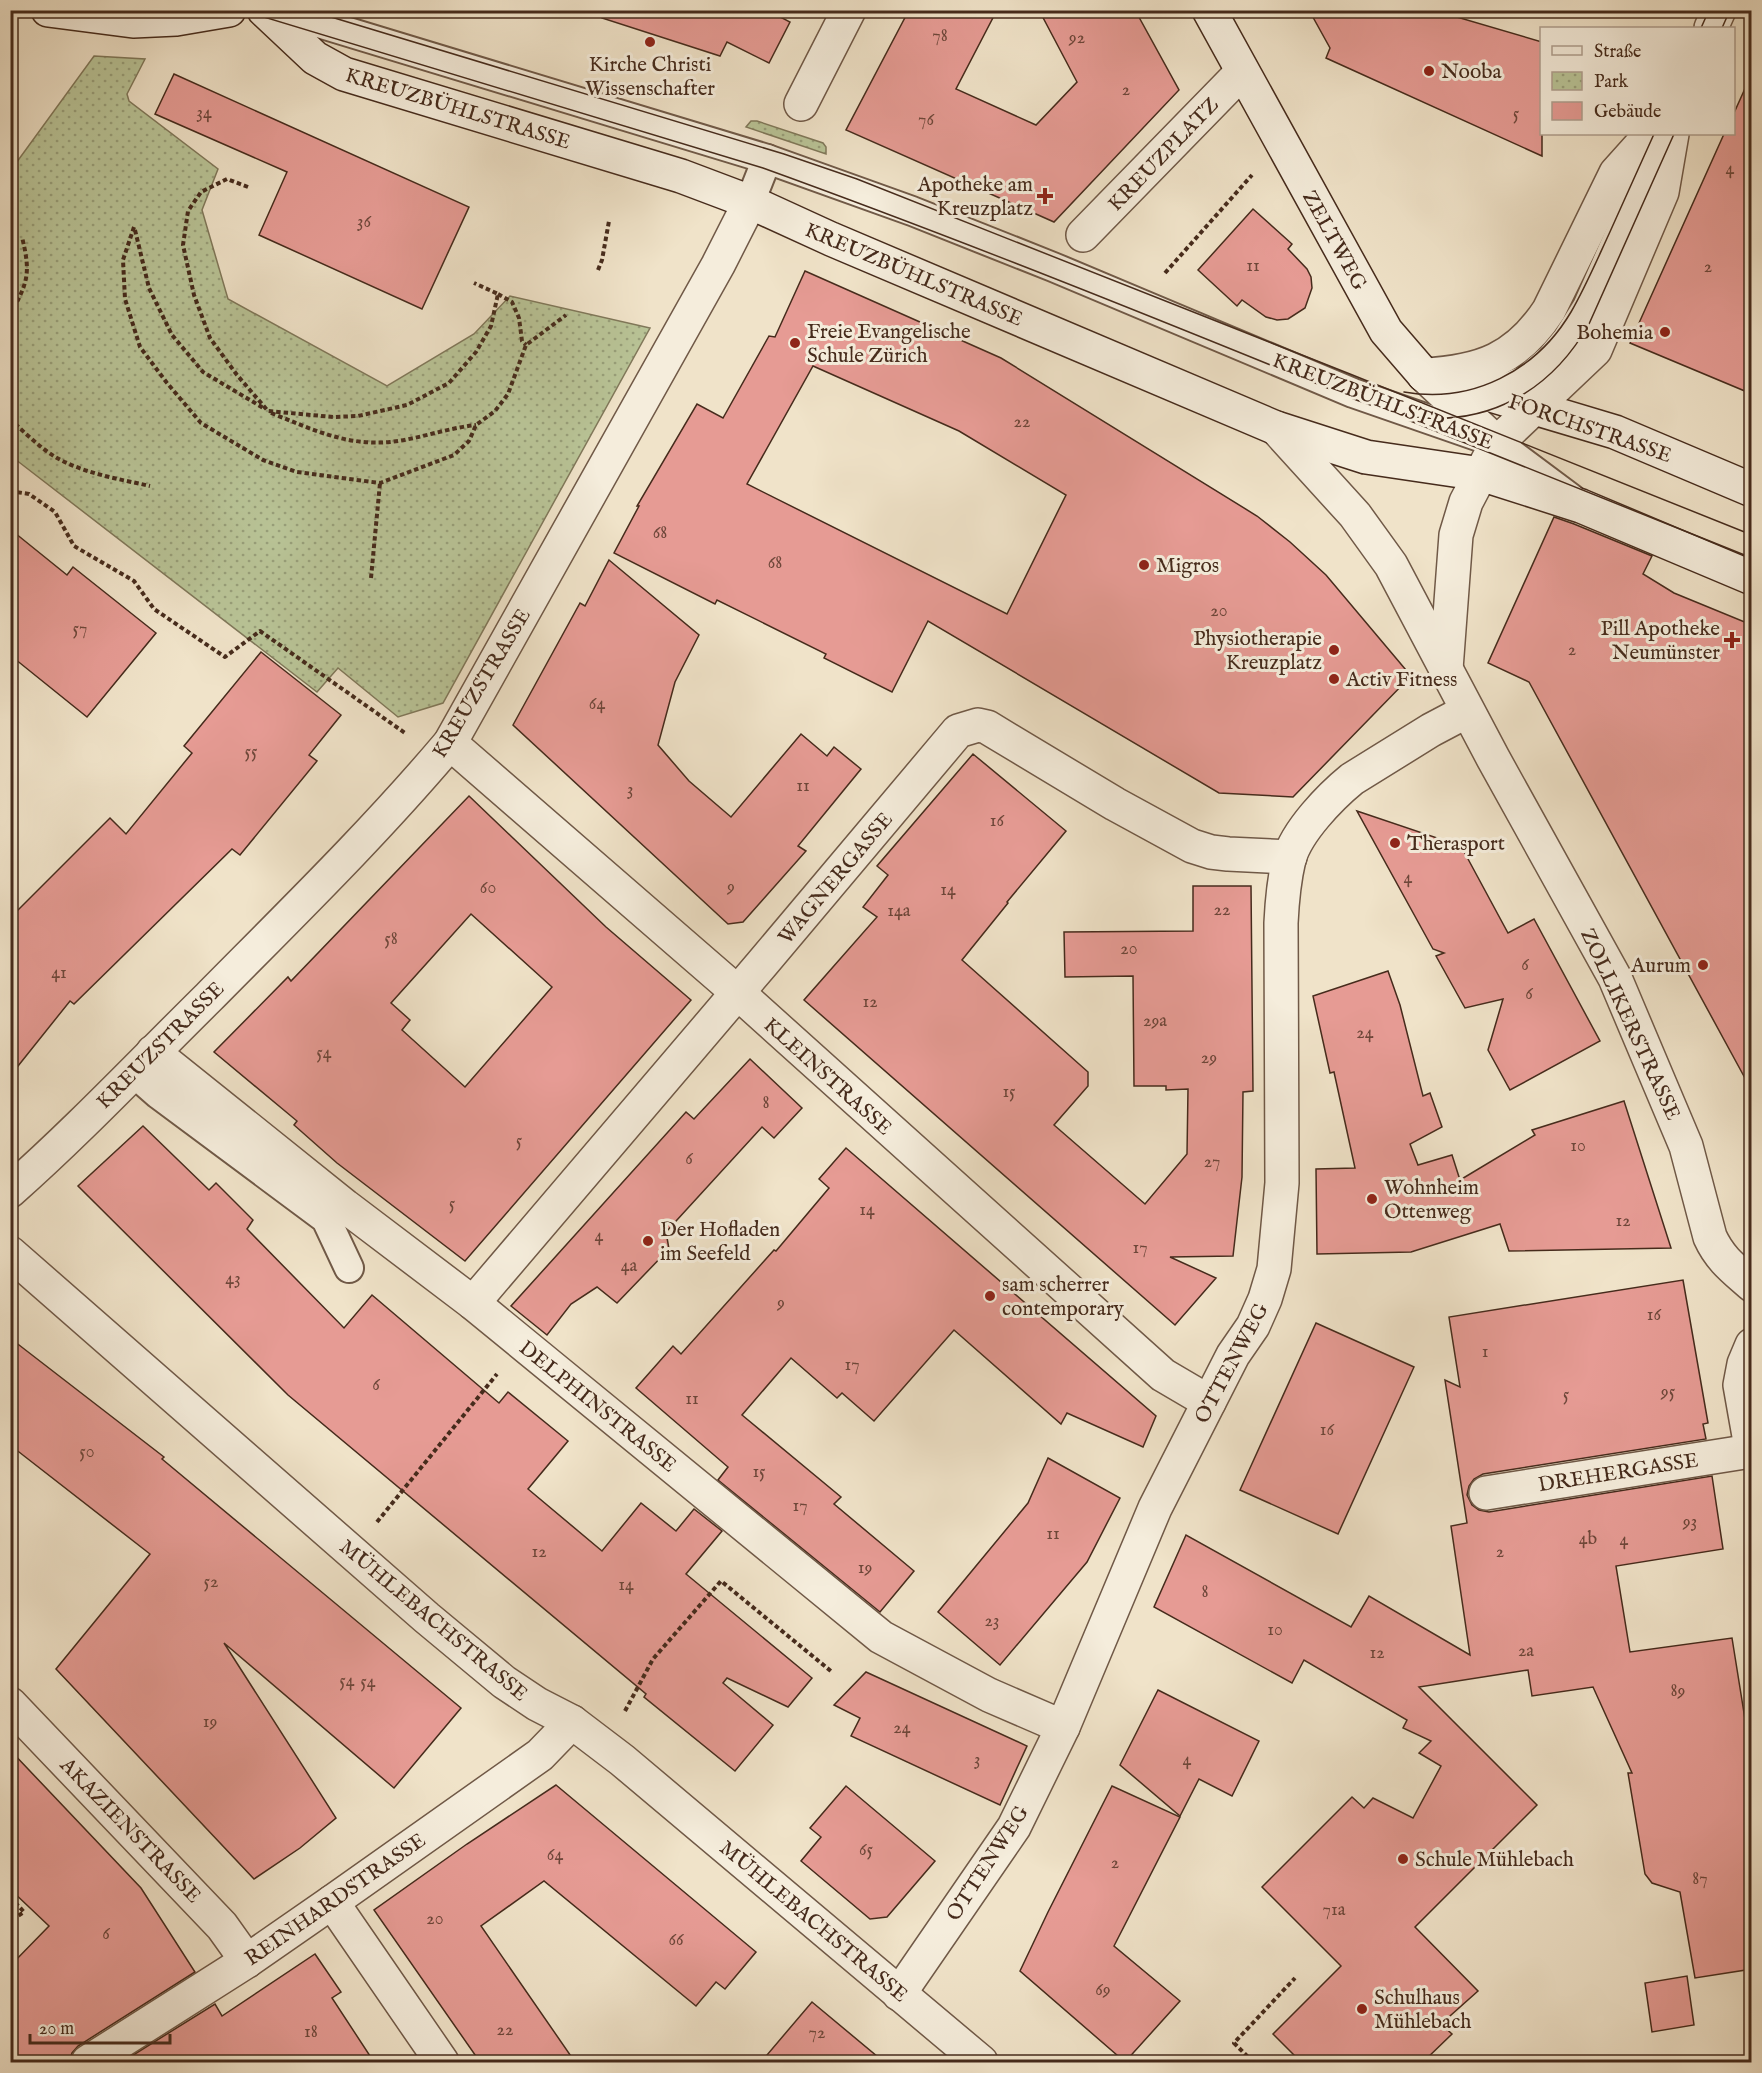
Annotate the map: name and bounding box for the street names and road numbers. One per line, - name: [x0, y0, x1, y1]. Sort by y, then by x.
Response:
- street label: KREUZBÜHLSTRASSE: [342, 62, 574, 157]
- street label: KREUZPLATZ: [1103, 92, 1226, 218]
- street label: ZELTWEG: [1295, 186, 1372, 296]
- street label: KREUZBÜHLSTRASSE: [800, 217, 1027, 334]
- street label: KREUZBÜHLSTRASSE: [1268, 348, 1497, 457]
- street label: FORCHSTRASSE: [1504, 389, 1675, 470]
- street label: KREUZSTRASSE: [427, 604, 538, 764]
- street label: WAGNERGASSE: [773, 807, 899, 951]
- street label: ZOLLIKERSTRASSE: [1573, 924, 1686, 1125]
- street label: KREUZSTRASSE: [91, 976, 231, 1116]
- street label: KLEINSTRASSE: [757, 1012, 897, 1142]
- street label: OTTENWEG: [1189, 1299, 1275, 1428]
- street label: DELPHINSTRASSE: [513, 1335, 682, 1479]
- street label: DREHERGASSE: [1536, 1447, 1700, 1499]
- street label: MÜHLEBACHSTRASSE: [333, 1534, 533, 1708]
- street label: AKAZIENSTRASSE: [53, 1752, 206, 1909]
- street label: OTTENWEG: [941, 1801, 1036, 1927]
- street label: REINHARDSTRASSE: [240, 1828, 432, 1973]
- street label: MÜHLEBACHSTRASSE: [713, 1835, 913, 2009]

